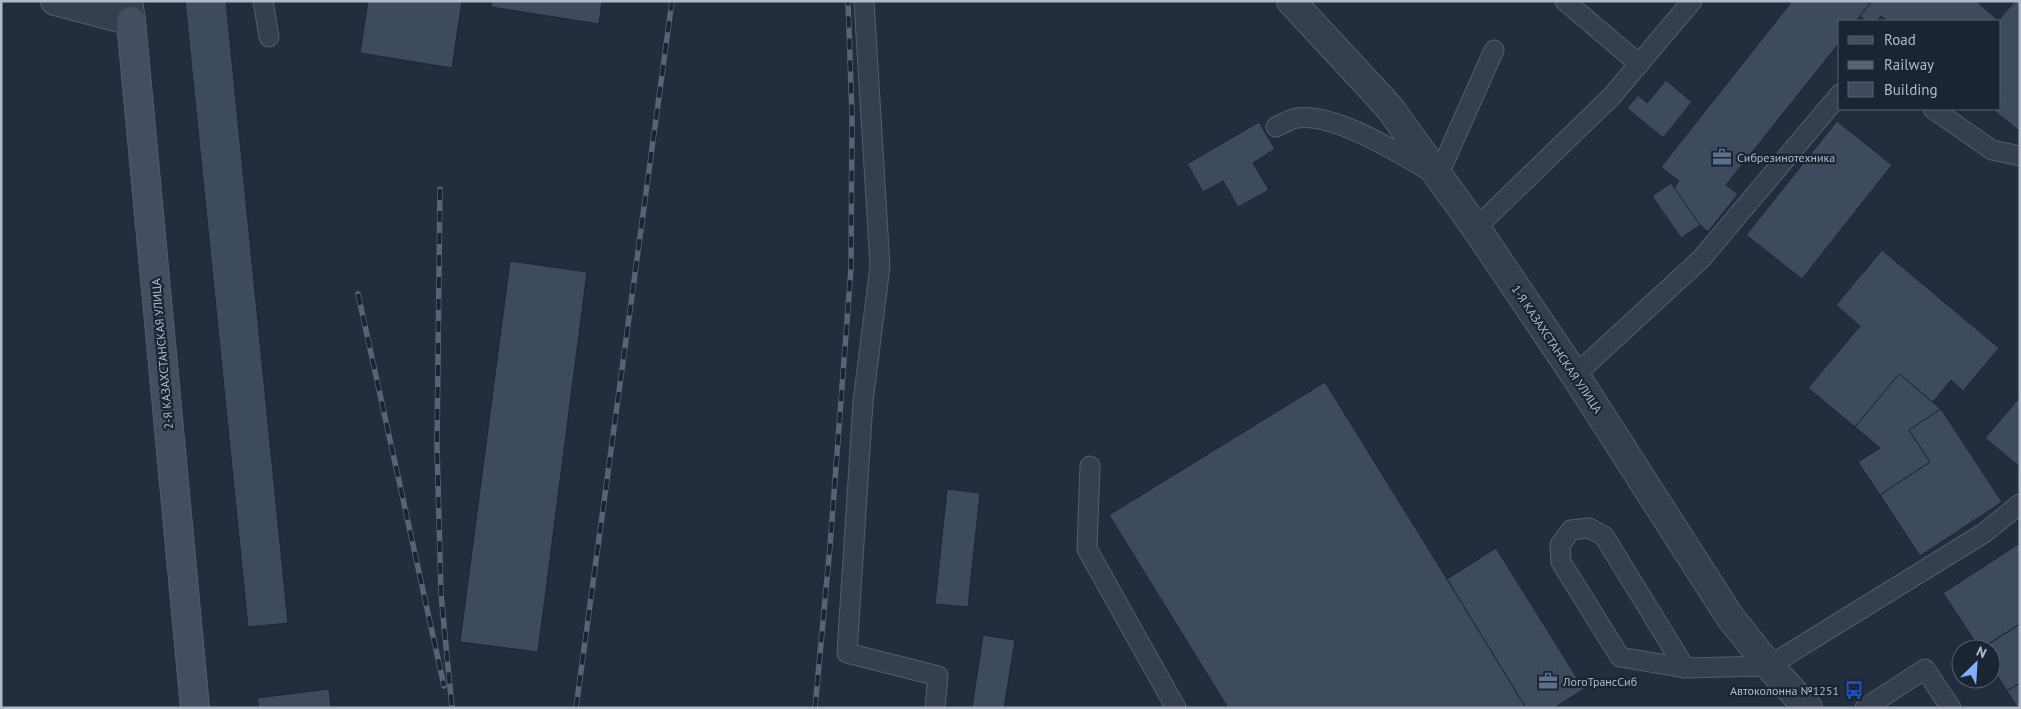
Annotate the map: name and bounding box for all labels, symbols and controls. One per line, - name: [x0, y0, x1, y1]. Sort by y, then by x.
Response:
- legend: [1838, 20, 2001, 110]
- text: Road: [1884, 30, 1916, 49]
- text: Railway: [1884, 55, 1934, 74]
- text: Building: [1884, 80, 1938, 99]
- office icon: Сибрезинотехника: [1711, 146, 1733, 168]
- place label: Сибрезинотехника: [1737, 150, 1835, 165]
- street label: 2-Я КАЗАХСТАНСКАЯ УЛИЦА: [148, 278, 176, 430]
- street label: 1-Я КАЗАХСТАНСКАЯ УЛИЦА: [1508, 282, 1606, 416]
- north arrow: [1951, 639, 2001, 689]
- text: N: [1974, 642, 1989, 662]
- office icon: ЛогоТрансСиб: [1537, 670, 1559, 692]
- place label: ЛогоТрансСиб: [1562, 674, 1637, 689]
- bus stop icon: Автоколонна №1251: [1843, 679, 1865, 701]
- place label: Автоколонна №1251: [1730, 683, 1839, 698]

